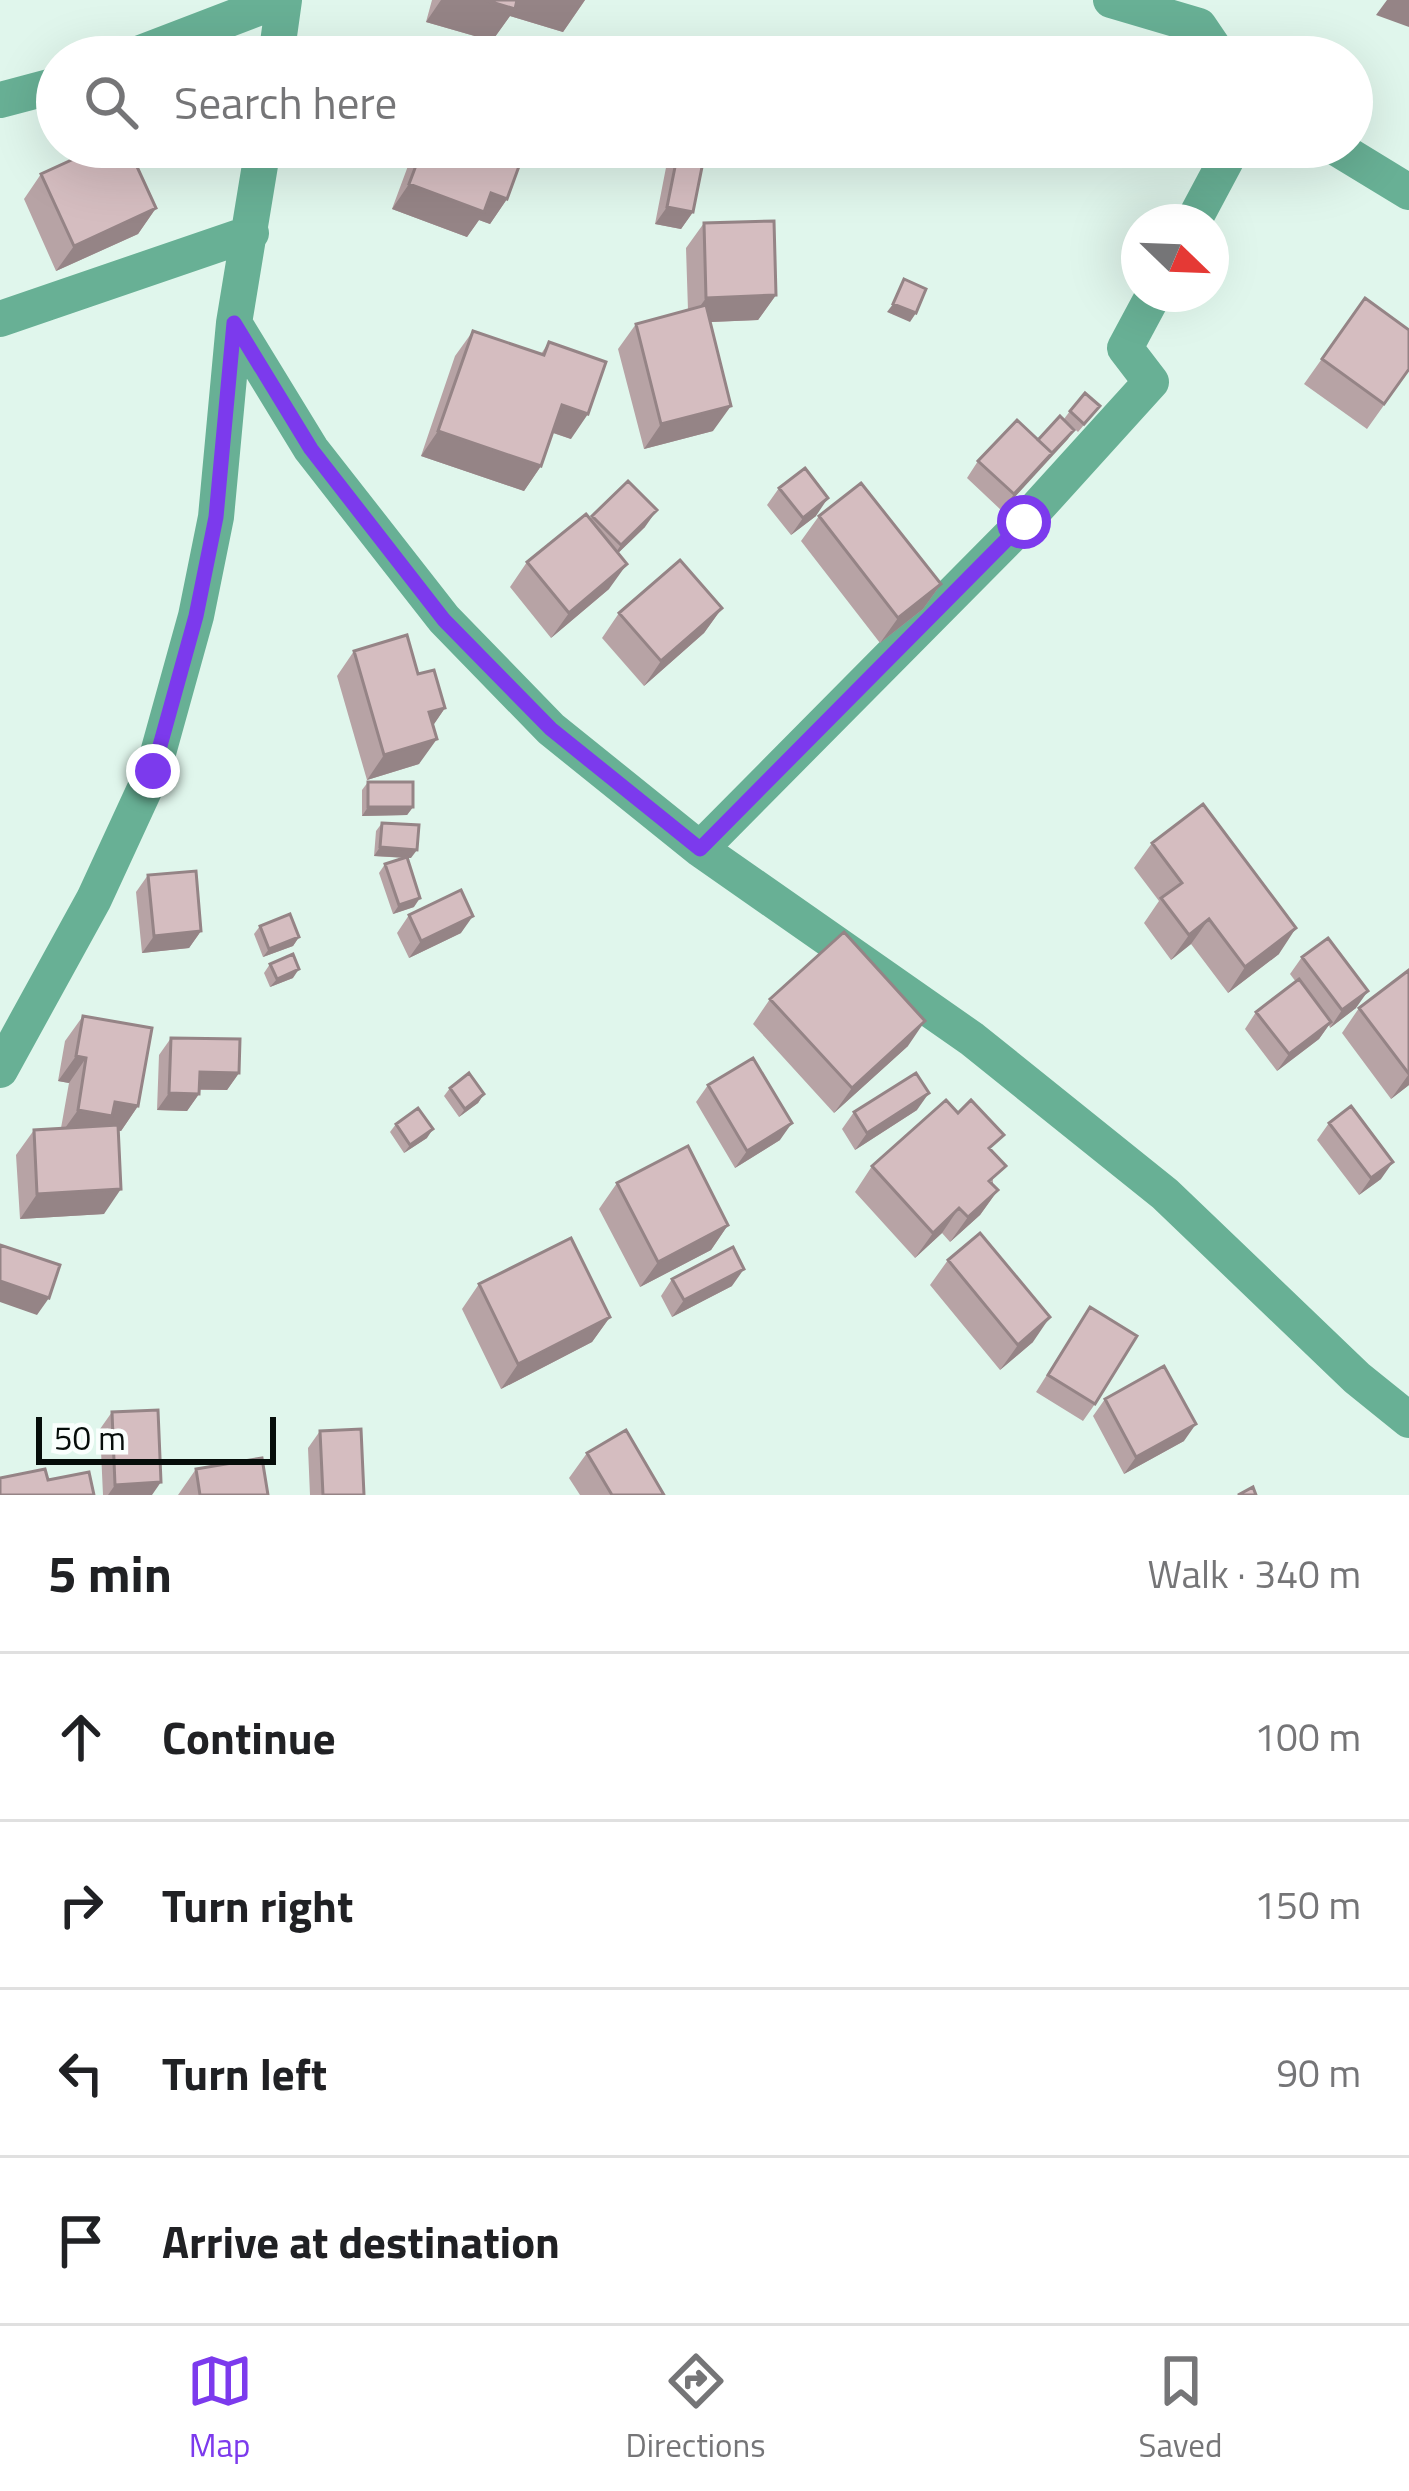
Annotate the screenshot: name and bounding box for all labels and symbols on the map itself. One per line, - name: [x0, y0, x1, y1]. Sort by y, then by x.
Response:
- north arrow: [1121, 204, 1229, 312]
- route start: [997, 495, 1051, 549]
- route end: [126, 744, 180, 798]
- scale bar: [36, 1411, 276, 1464]

